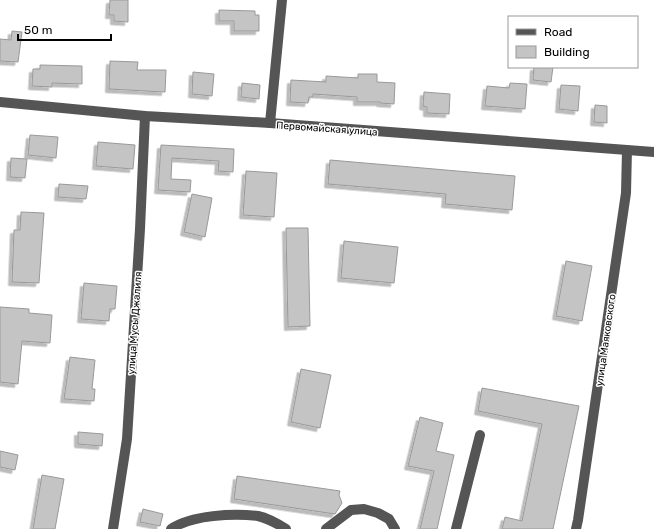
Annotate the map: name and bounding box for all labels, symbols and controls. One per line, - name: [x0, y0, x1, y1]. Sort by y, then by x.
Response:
- scale bar: [18, 16, 111, 42]
- legend: [508, 16, 638, 68]
- text: 50 m: [24, 23, 52, 37]
- text: Road: [544, 25, 572, 39]
- text: Building: [544, 45, 590, 59]
- street label: Первомайская улица: [276, 119, 378, 139]
- street label: улица Мусы Джалиля: [125, 271, 145, 375]
- street label: улица Маяковского: [594, 293, 618, 387]

